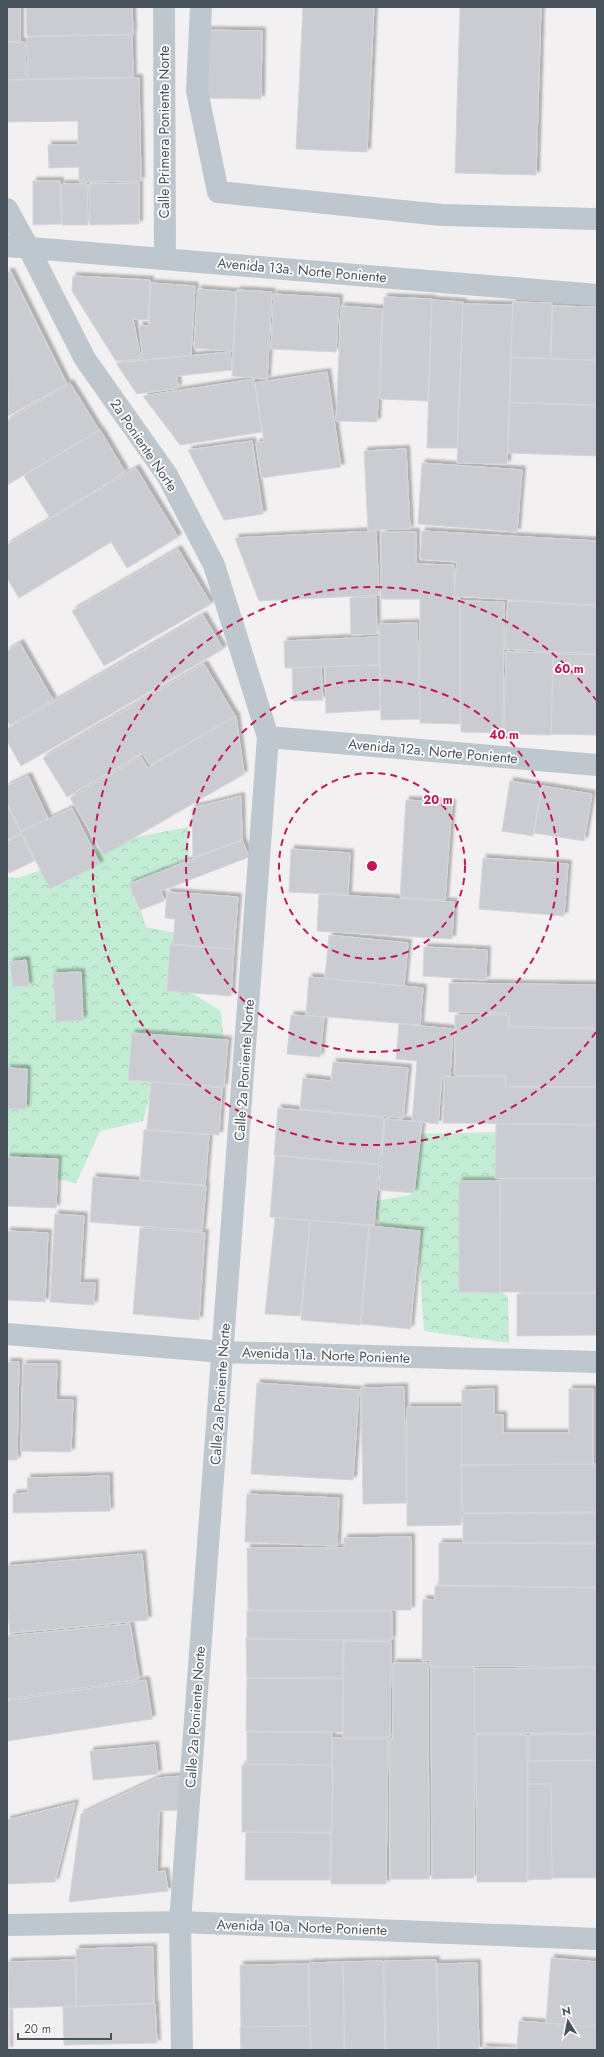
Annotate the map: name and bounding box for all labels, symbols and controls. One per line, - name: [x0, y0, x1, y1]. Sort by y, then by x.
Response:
- street label: Calle Primera Poniente Norte: [154, 46, 174, 218]
- street label: Avenida 13a. Norte Poniente: [217, 253, 387, 287]
- street label: 2a Poniente Norte: [106, 395, 182, 495]
- text: 60 m: [554, 660, 584, 678]
- text: 40 m: [489, 726, 519, 744]
- street label: Avenida 12a. Norte Poniente: [347, 734, 519, 768]
- text: 20 m: [423, 791, 453, 809]
- centre of rings: [365, 859, 379, 873]
- street label: Calle 2a Poniente Norte: [229, 998, 259, 1142]
- street label: Calle 2a Poniente Norte: [205, 1322, 235, 1466]
- street label: Avenida 11a. Norte Poniente: [241, 1342, 411, 1368]
- street label: Calle 2a Poniente Norte: [180, 1645, 210, 1789]
- street label: Avenida 10a. Norte Poniente: [216, 1914, 388, 1940]
- north arrow: [548, 2001, 588, 2041]
- text: N: [561, 2003, 572, 2020]
- scale bar: [18, 2015, 111, 2041]
- text: 20 m: [24, 2020, 51, 2038]

